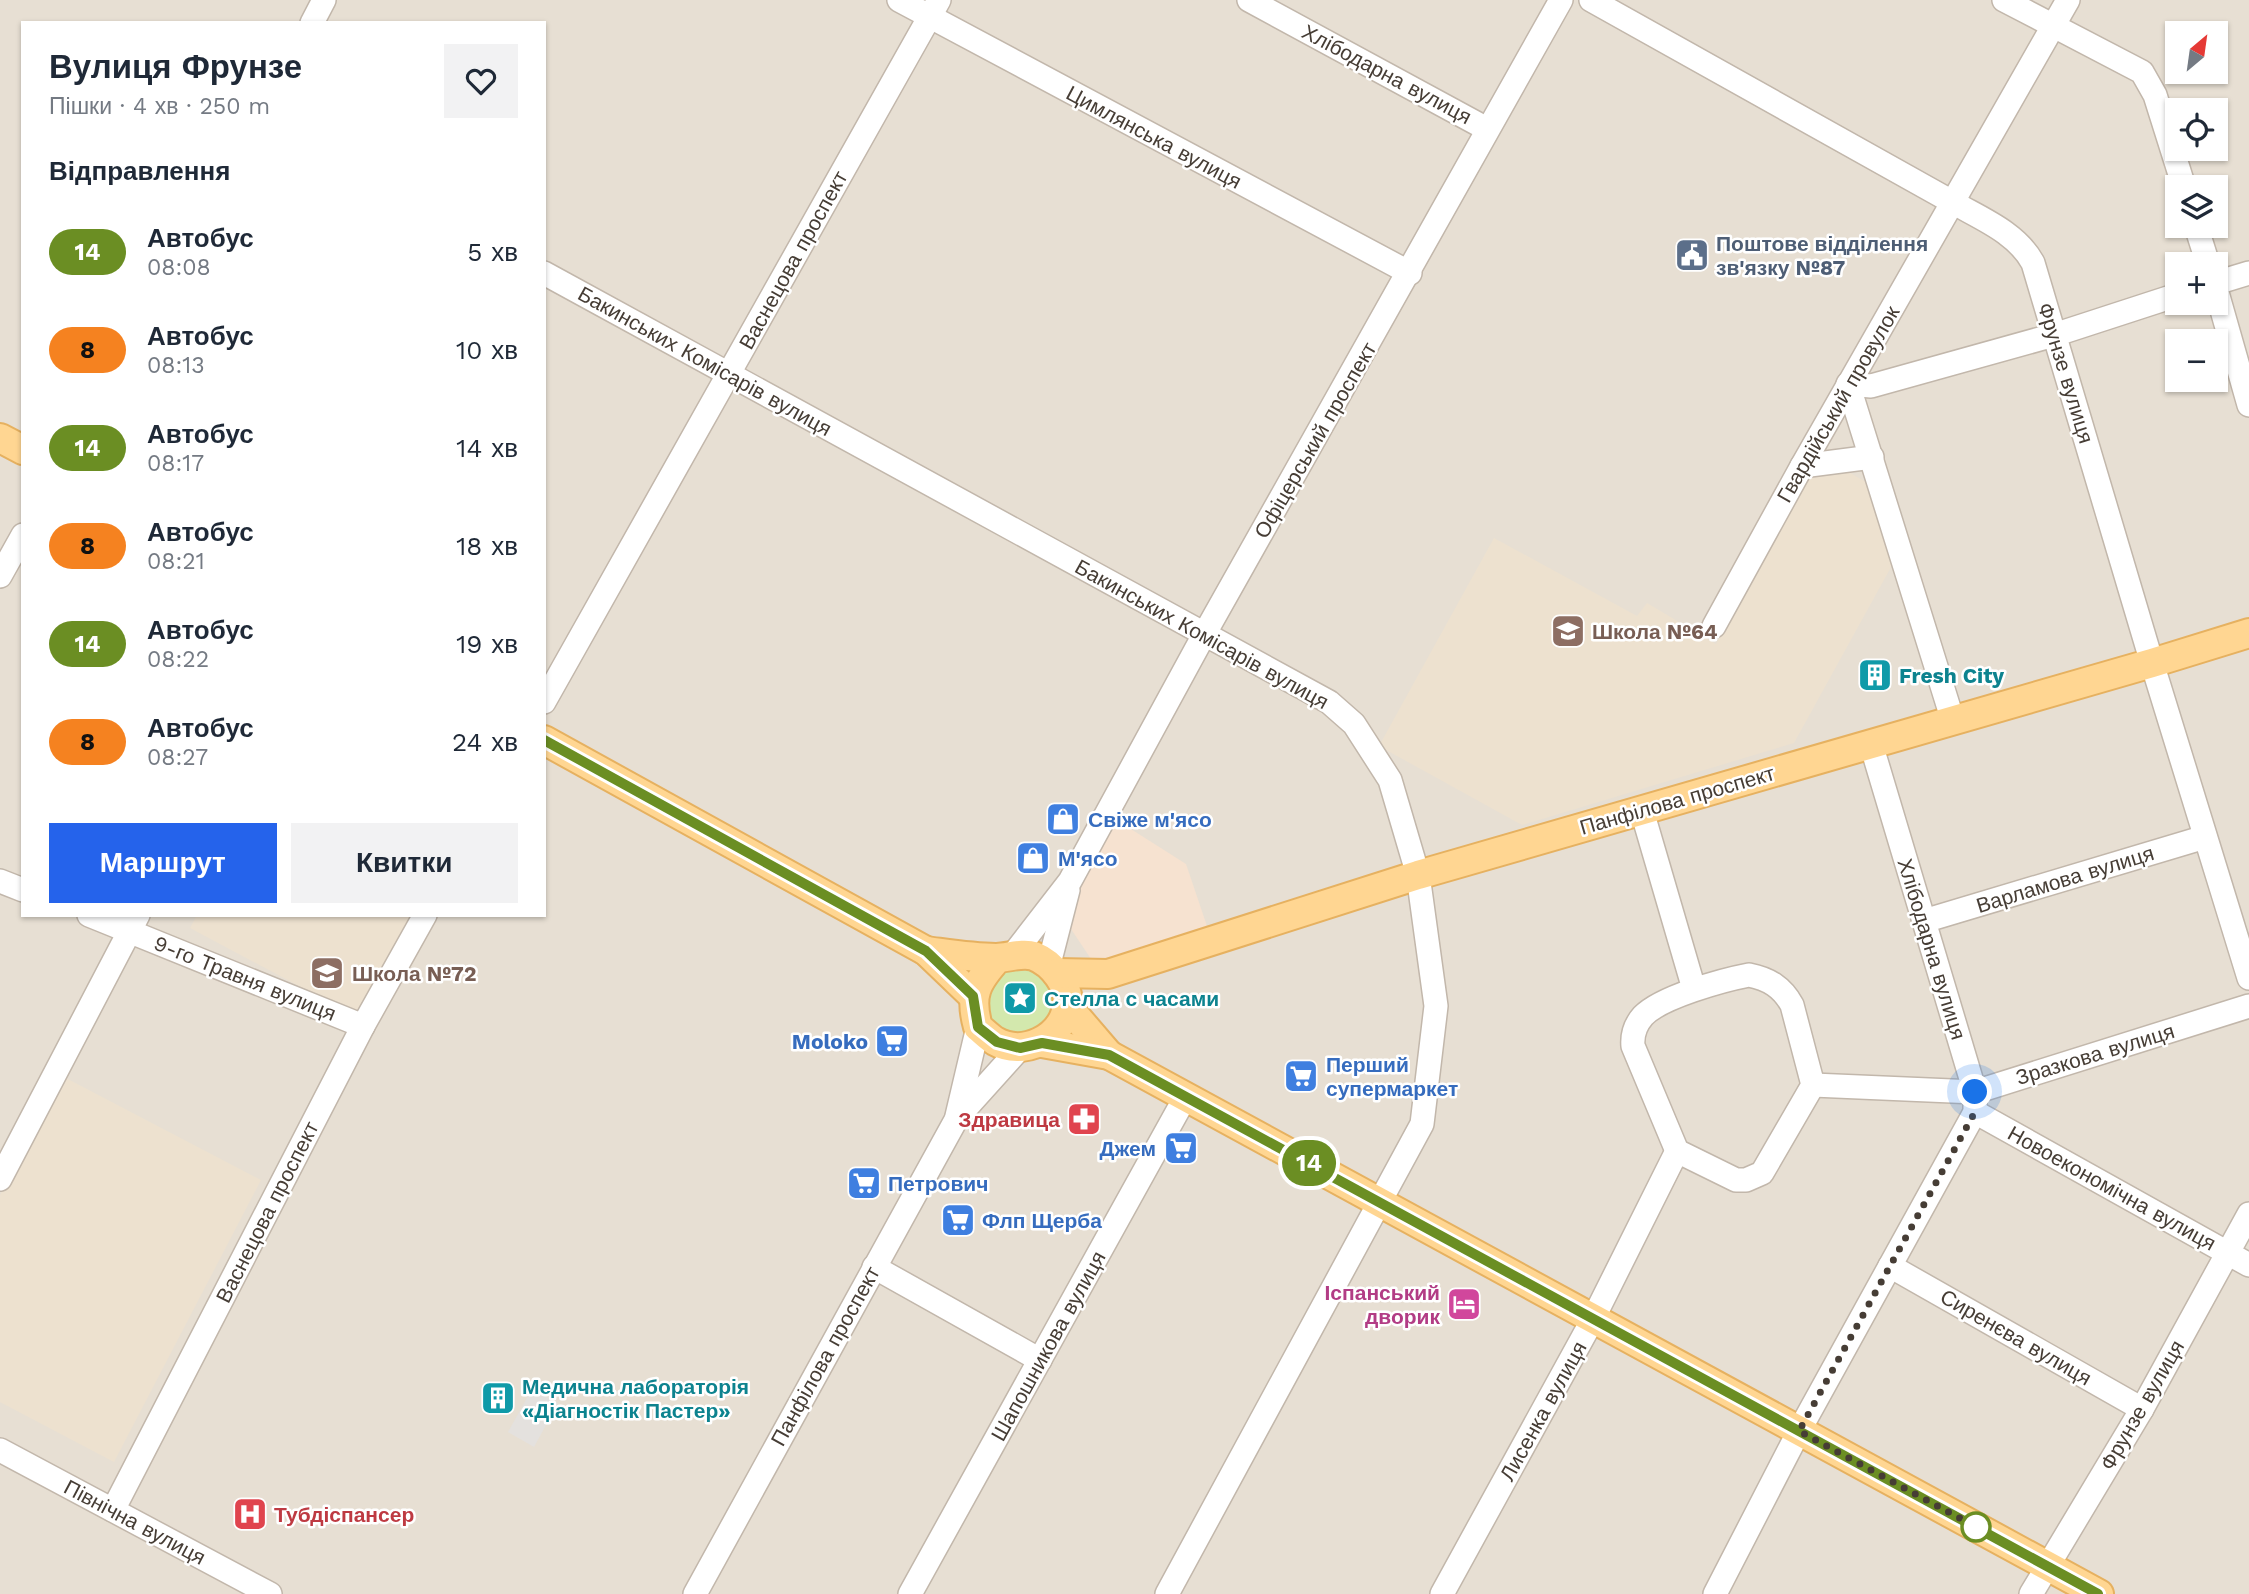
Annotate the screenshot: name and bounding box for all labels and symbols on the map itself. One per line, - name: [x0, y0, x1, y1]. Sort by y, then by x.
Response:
- street label: Хлібодарна вулиця: [1298, 19, 1476, 129]
- north arrow: [2165, 21, 2228, 84]
- street label: Цимлянська вулиця: [1062, 80, 1246, 194]
- street label: Васнецова проспект: [734, 166, 853, 354]
- place label: Поштове відділення зв'язку №87: [1716, 231, 1928, 280]
- public building icon: Поштове відділення зв'язку №87: [1673, 236, 1711, 274]
- street label: Бакинських Комісарів вулиця: [574, 281, 836, 441]
- street label: Фрунзе вулиця: [2033, 300, 2099, 446]
- street label: Гвардійський провулок: [1771, 301, 1905, 507]
- street label: Офіцерський проспект: [1249, 337, 1382, 542]
- street label: Бакинських Комісарів вулиця: [1071, 554, 1333, 714]
- school or university icon: Школа №64: [1549, 612, 1587, 650]
- place label: Школа №64: [1592, 619, 1718, 644]
- building icon: Fresh City: [1856, 656, 1894, 694]
- place label: Fresh City: [1899, 663, 2004, 688]
- street label: Панфілова проспект: [1577, 760, 1778, 840]
- shop icon: Свіже м'ясо: [1044, 800, 1082, 838]
- place label: Свіже м'ясо: [1088, 807, 1212, 832]
- shop icon: М'ясо: [1014, 839, 1052, 877]
- street label: Варламова вулиця: [1973, 840, 2157, 918]
- place label: М'ясо: [1058, 846, 1118, 871]
- street label: Хлібодарна вулиця: [1893, 855, 1971, 1043]
- street label: 9-го Травня вулиця: [150, 930, 340, 1026]
- school or university icon: Школа №72: [308, 954, 346, 992]
- place label: Школа №72: [352, 961, 476, 986]
- place icon: Стелла с часами: [1001, 979, 1039, 1017]
- place label: Стелла с часами: [1044, 986, 1219, 1011]
- street label: Зразкова вулиця: [2013, 1018, 2177, 1090]
- supermarket icon: Moloko: [873, 1022, 911, 1060]
- place label: Moloko: [792, 1029, 868, 1054]
- place label: Перший супермаркет: [1326, 1052, 1458, 1101]
- supermarket icon: Перший супермаркет: [1282, 1057, 1320, 1095]
- your location: [1957, 1074, 1992, 1109]
- pharmacy icon: Здравица: [1065, 1100, 1103, 1138]
- place label: Здравица: [958, 1107, 1060, 1132]
- street label: Васнецова проспект: [210, 1117, 324, 1307]
- street label: Новоекономічна вулиця: [2004, 1120, 2220, 1256]
- supermarket icon: Джем: [1162, 1129, 1200, 1167]
- place label: Джем: [1099, 1136, 1156, 1161]
- line badge: 14: [1278, 1140, 1340, 1186]
- supermarket icon: Петрович: [845, 1164, 883, 1202]
- place label: Петрович: [888, 1171, 988, 1196]
- supermarket icon: Флп Щерба: [939, 1201, 977, 1239]
- place label: Флп Щерба: [982, 1208, 1102, 1233]
- street label: Шапошникова вулиця: [985, 1247, 1111, 1445]
- street label: Панфілова проспект: [765, 1261, 885, 1450]
- place label: Іспанський дворик: [1325, 1280, 1440, 1329]
- street label: Сиренєва вулиця: [1936, 1284, 2096, 1390]
- hotel icon: Іспанський дворик: [1445, 1285, 1483, 1323]
- street label: Фрунзе вулиця: [2095, 1336, 2189, 1474]
- street label: Лисенка вулиця: [1494, 1337, 1592, 1485]
- place label: Медична лабораторія «Діагностік Пастер»: [522, 1374, 749, 1423]
- building icon: Медична лабораторія «Діагностік Пастер»: [479, 1379, 517, 1417]
- street label: Північна вулиця: [60, 1474, 210, 1570]
- hospital icon: Тубдіспансер: [231, 1495, 269, 1533]
- place label: Тубдіспансер: [274, 1502, 414, 1527]
- unlabelled marker: [1961, 1512, 1991, 1542]

